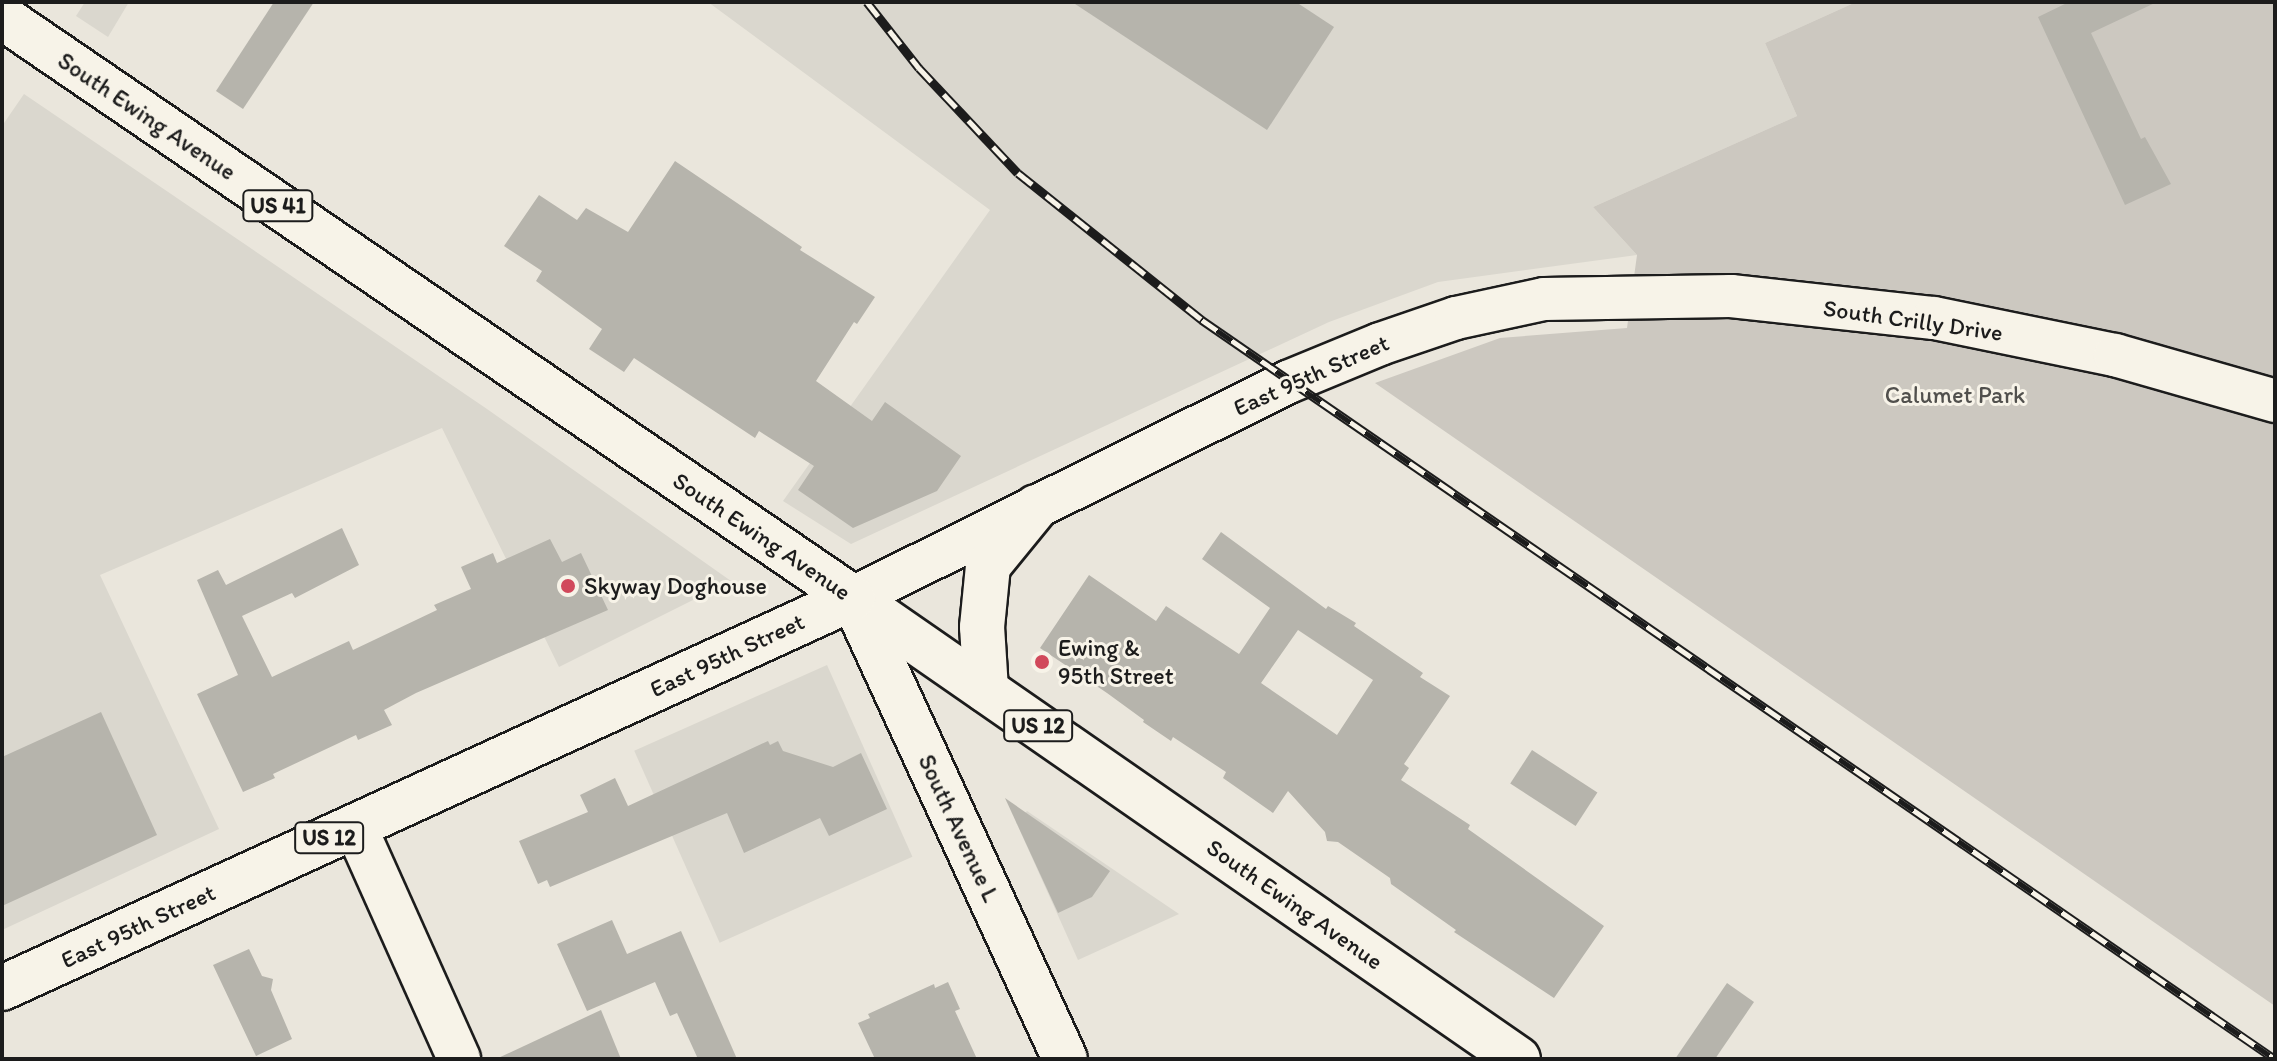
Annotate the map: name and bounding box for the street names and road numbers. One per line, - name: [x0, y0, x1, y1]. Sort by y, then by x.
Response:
- street label: South Ewing Avenue: [53, 46, 241, 186]
- road number: US 41: [242, 188, 314, 224]
- street label: South Crilly Drive: [1821, 293, 2005, 347]
- street label: East 95th Street: [1229, 328, 1393, 422]
- street label: South Ewing Avenue: [668, 466, 856, 606]
- street label: East 95th Street: [646, 607, 808, 703]
- road number: US 12: [1002, 708, 1074, 744]
- street label: South Avenue L: [913, 750, 1005, 906]
- road number: US 12: [293, 820, 365, 856]
- street label: South Ewing Avenue: [1202, 833, 1388, 975]
- street label: East 95th Street: [57, 878, 219, 974]

